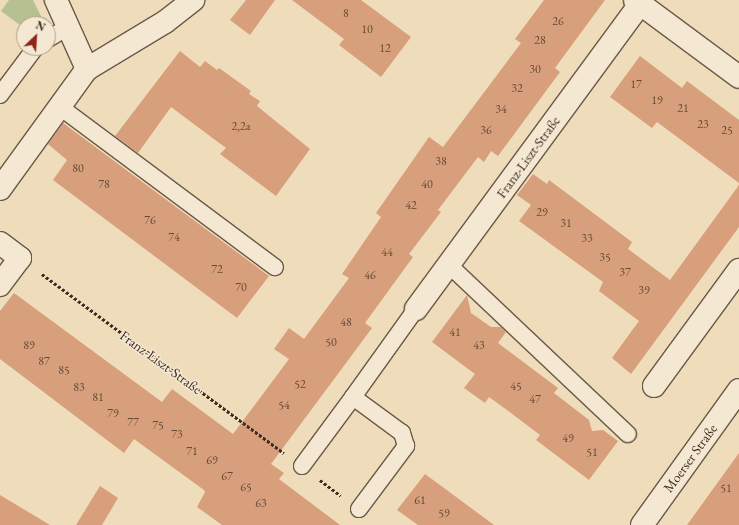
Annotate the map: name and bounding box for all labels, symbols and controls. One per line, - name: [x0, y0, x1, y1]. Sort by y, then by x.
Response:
- house number: 8: [343, 7, 349, 21]
- house number: 26: [552, 15, 564, 29]
- north arrow: [16, 16, 56, 56]
- text: N: [34, 18, 48, 34]
- house number: 10: [361, 23, 373, 37]
- house number: 28: [534, 34, 546, 48]
- house number: 12: [379, 42, 391, 56]
- house number: 30: [529, 63, 541, 77]
- house number: 17: [630, 78, 642, 92]
- house number: 32: [511, 82, 523, 96]
- house number: 19: [651, 94, 663, 108]
- house number: 21: [677, 102, 689, 116]
- house number: 34: [495, 103, 507, 117]
- street label: Franz-Liszt-Straße: [493, 113, 563, 201]
- house number: 23: [697, 118, 709, 132]
- house number: 2,2a: [231, 120, 251, 134]
- house number: 36: [480, 124, 492, 138]
- house number: 25: [721, 124, 733, 138]
- house number: 38: [435, 155, 447, 169]
- house number: 80: [72, 162, 84, 176]
- house number: 78: [98, 178, 110, 192]
- house number: 40: [421, 178, 433, 192]
- house number: 42: [405, 199, 417, 213]
- house number: 29: [536, 206, 548, 220]
- house number: 76: [144, 214, 156, 228]
- house number: 31: [560, 217, 572, 231]
- house number: 74: [168, 231, 180, 245]
- house number: 33: [581, 232, 593, 246]
- house number: 44: [381, 246, 393, 260]
- house number: 35: [599, 251, 611, 265]
- house number: 72: [211, 263, 223, 277]
- house number: 37: [619, 266, 631, 280]
- house number: 46: [364, 269, 376, 283]
- house number: 70: [235, 281, 247, 295]
- house number: 39: [638, 284, 650, 298]
- house number: 48: [340, 316, 352, 330]
- house number: 41: [449, 326, 461, 340]
- street label: Franz-Liszt-Straße: [117, 327, 205, 397]
- house number: 50: [325, 336, 337, 350]
- house number: 89: [23, 339, 35, 353]
- house number: 43: [473, 339, 485, 353]
- house number: 87: [38, 355, 50, 369]
- house number: 85: [58, 364, 70, 378]
- house number: 52: [294, 378, 306, 392]
- house number: 45: [510, 380, 522, 394]
- house number: 83: [73, 381, 85, 395]
- house number: 81: [92, 391, 104, 405]
- house number: 47: [529, 393, 541, 407]
- house number: 54: [278, 399, 290, 413]
- house number: 79: [107, 407, 119, 421]
- house number: 77: [127, 416, 139, 430]
- house number: 75: [152, 419, 164, 433]
- street label: Moerser Straße: [660, 420, 720, 496]
- house number: 73: [171, 428, 183, 442]
- house number: 49: [562, 432, 574, 446]
- house number: 71: [186, 445, 198, 459]
- house number: 51: [586, 446, 598, 460]
- house number: 69: [206, 454, 218, 468]
- house number: 67: [221, 470, 233, 484]
- house number: 65: [240, 481, 252, 495]
- house number: 51: [720, 482, 732, 496]
- house number: 61: [414, 494, 426, 508]
- house number: 63: [255, 497, 267, 511]
- house number: 59: [438, 507, 450, 521]

